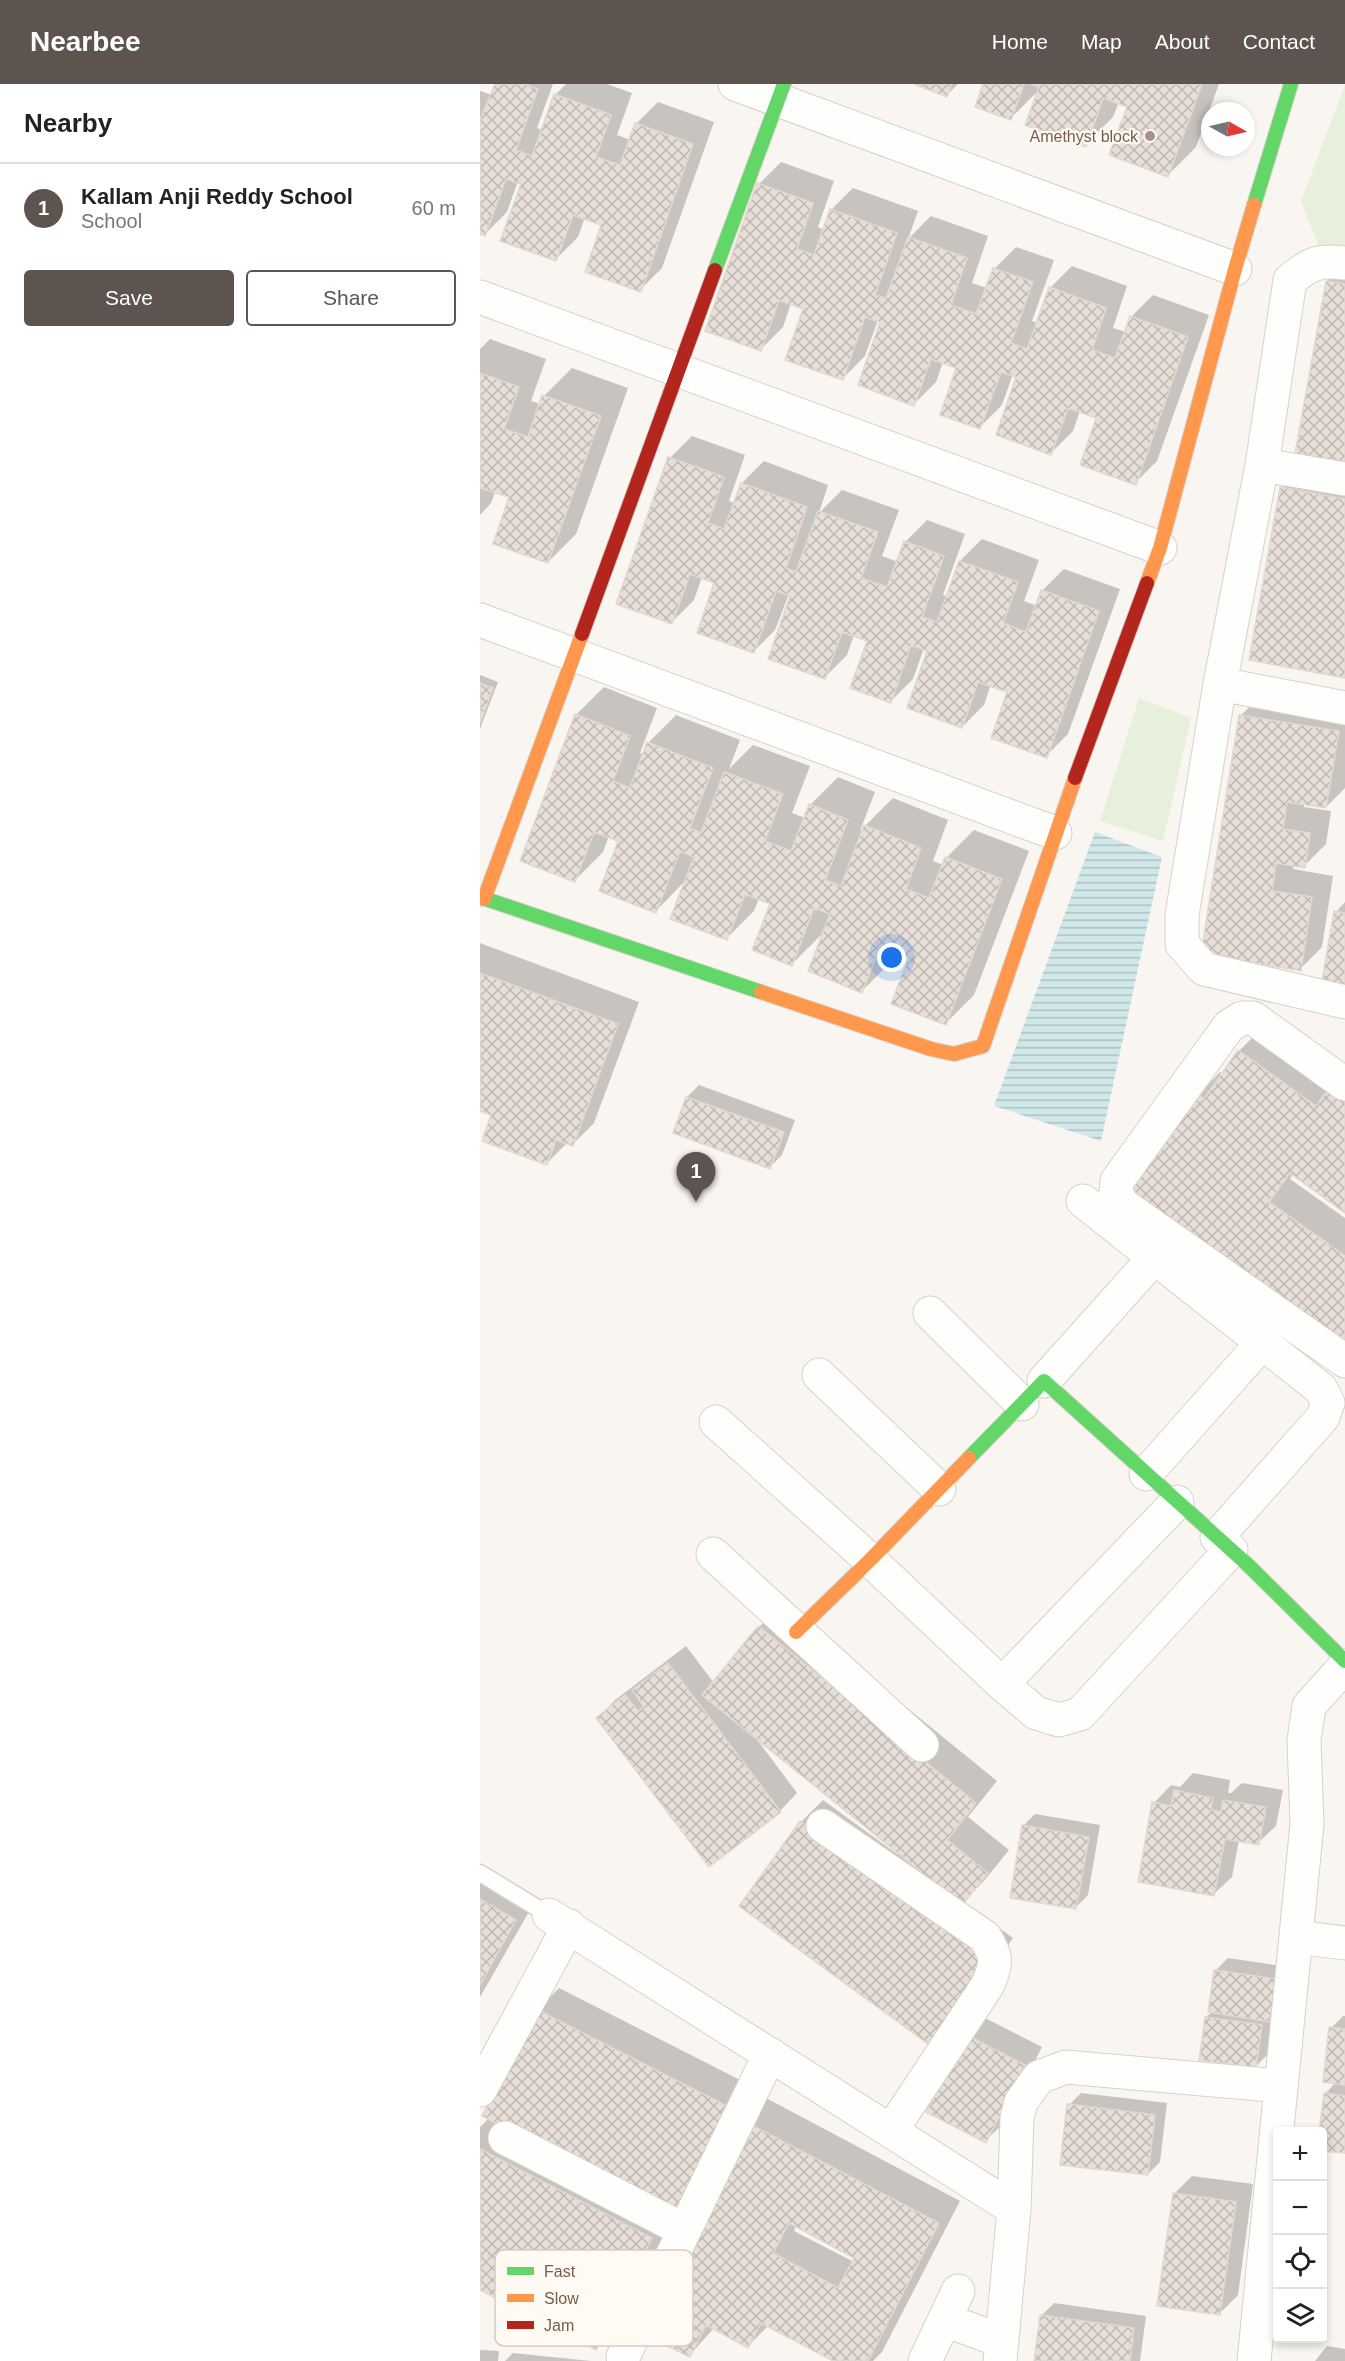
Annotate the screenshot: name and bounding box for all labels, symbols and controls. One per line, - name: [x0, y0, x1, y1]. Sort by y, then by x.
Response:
- text: Nearbee: [30, 26, 141, 57]
- text: Home: [992, 30, 1048, 53]
- text: Map: [1081, 30, 1122, 53]
- text: About: [1155, 30, 1210, 53]
- text: Contact: [1243, 30, 1315, 53]
- north arrow: [1201, 102, 1255, 156]
- text: Nearby: [24, 108, 112, 138]
- place label: Amethyst block: [1030, 128, 1139, 145]
- marker: Amethyst block: [1143, 129, 1157, 143]
- text: Kallam Anji Reddy School: [81, 184, 353, 209]
- text: 1: [38, 197, 49, 219]
- text: 60 m: [412, 197, 456, 219]
- text: School: [81, 210, 142, 232]
- button: Save: [24, 270, 234, 326]
- button: Share: [246, 270, 456, 326]
- your location: [877, 943, 906, 972]
- pin: 1: [676, 1152, 716, 1202]
- map controls: [1273, 2127, 1327, 2343]
- button: +: [1273, 2127, 1327, 2181]
- button: −: [1273, 2181, 1327, 2235]
- button: locate: [1273, 2235, 1327, 2289]
- legend: [495, 2250, 693, 2346]
- text: Fast: [544, 2263, 576, 2280]
- button: layers: [1273, 2289, 1327, 2343]
- text: Slow: [544, 2290, 579, 2307]
- text: Jam: [544, 2317, 574, 2334]

